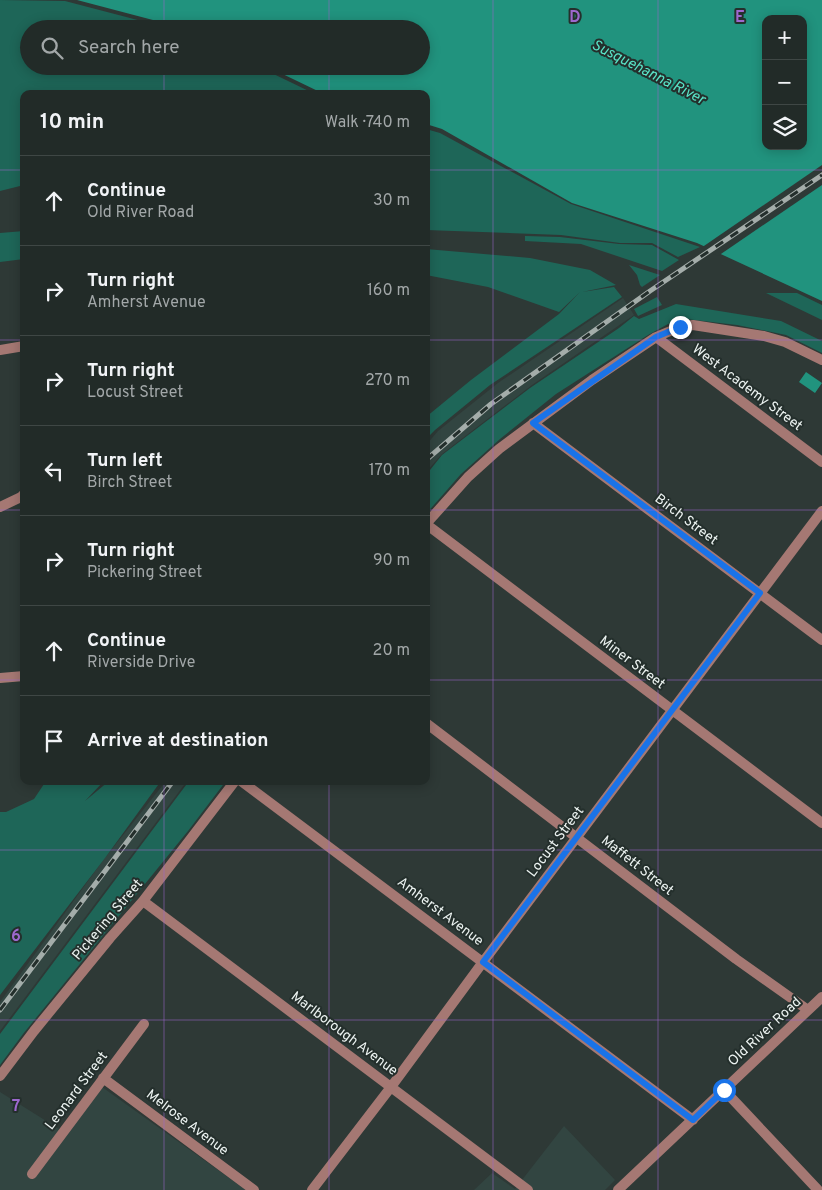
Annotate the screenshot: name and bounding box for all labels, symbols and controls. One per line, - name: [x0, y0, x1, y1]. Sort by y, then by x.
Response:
- text: D: [569, 8, 581, 28]
- text: E: [735, 8, 745, 28]
- map controls: [762, 15, 807, 150]
- button: +: [762, 15, 807, 60]
- search box: [20, 20, 430, 75]
- icon: search: [38, 34, 66, 62]
- text: Search here: [78, 36, 180, 60]
- water label: Susquehanna River: [588, 36, 709, 110]
- button: −: [762, 60, 807, 105]
- button: layers: [762, 105, 807, 150]
- text: 10 min: [40, 109, 104, 136]
- text: Walk · 740 m: [325, 113, 410, 133]
- text: Continue: [87, 179, 166, 203]
- icon: ahead: [40, 187, 68, 215]
- text: 30 m: [373, 191, 410, 211]
- text: Old River Road: [87, 203, 194, 223]
- text: Turn right: [87, 269, 175, 293]
- icon: right: [40, 277, 68, 305]
- text: 160 m: [367, 281, 410, 301]
- text: Amherst Avenue: [87, 293, 206, 313]
- route end: [669, 316, 692, 339]
- street label: West Academy Street: [688, 341, 806, 435]
- text: Turn right: [87, 359, 175, 383]
- icon: right: [40, 367, 68, 395]
- text: 270 m: [365, 371, 410, 391]
- text: Locust Street: [87, 383, 183, 403]
- text: Turn left: [87, 449, 163, 473]
- icon: left: [40, 457, 68, 485]
- text: 170 m: [369, 461, 410, 481]
- text: Birch Street: [87, 473, 172, 493]
- street label: Birch Street: [651, 491, 721, 549]
- text: Turn right: [87, 539, 175, 563]
- icon: right: [40, 547, 68, 575]
- text: 90 m: [373, 551, 410, 571]
- text: Pickering Street: [87, 563, 202, 583]
- text: Continue: [87, 629, 166, 653]
- street label: Miner Street: [596, 633, 668, 693]
- icon: ahead: [40, 637, 68, 665]
- text: 20 m: [373, 641, 410, 661]
- text: Riverside Drive: [87, 653, 195, 673]
- icon: arrive: [40, 727, 68, 755]
- text: Arrive at destination: [87, 729, 268, 753]
- street label: Locust Street: [524, 803, 588, 881]
- street label: Maffett Street: [597, 832, 677, 900]
- street label: Amherst Avenue: [393, 874, 487, 950]
- street label: Pickering Street: [69, 876, 147, 964]
- text: 6: [11, 927, 21, 947]
- street label: Marlborough Avenue: [287, 988, 401, 1080]
- street label: Old River Road: [725, 994, 805, 1070]
- street label: Leonard Street: [42, 1048, 112, 1134]
- route start: [713, 1079, 736, 1102]
- street label: Melrose Avenue: [142, 1086, 232, 1160]
- text: 7: [12, 1097, 20, 1117]

